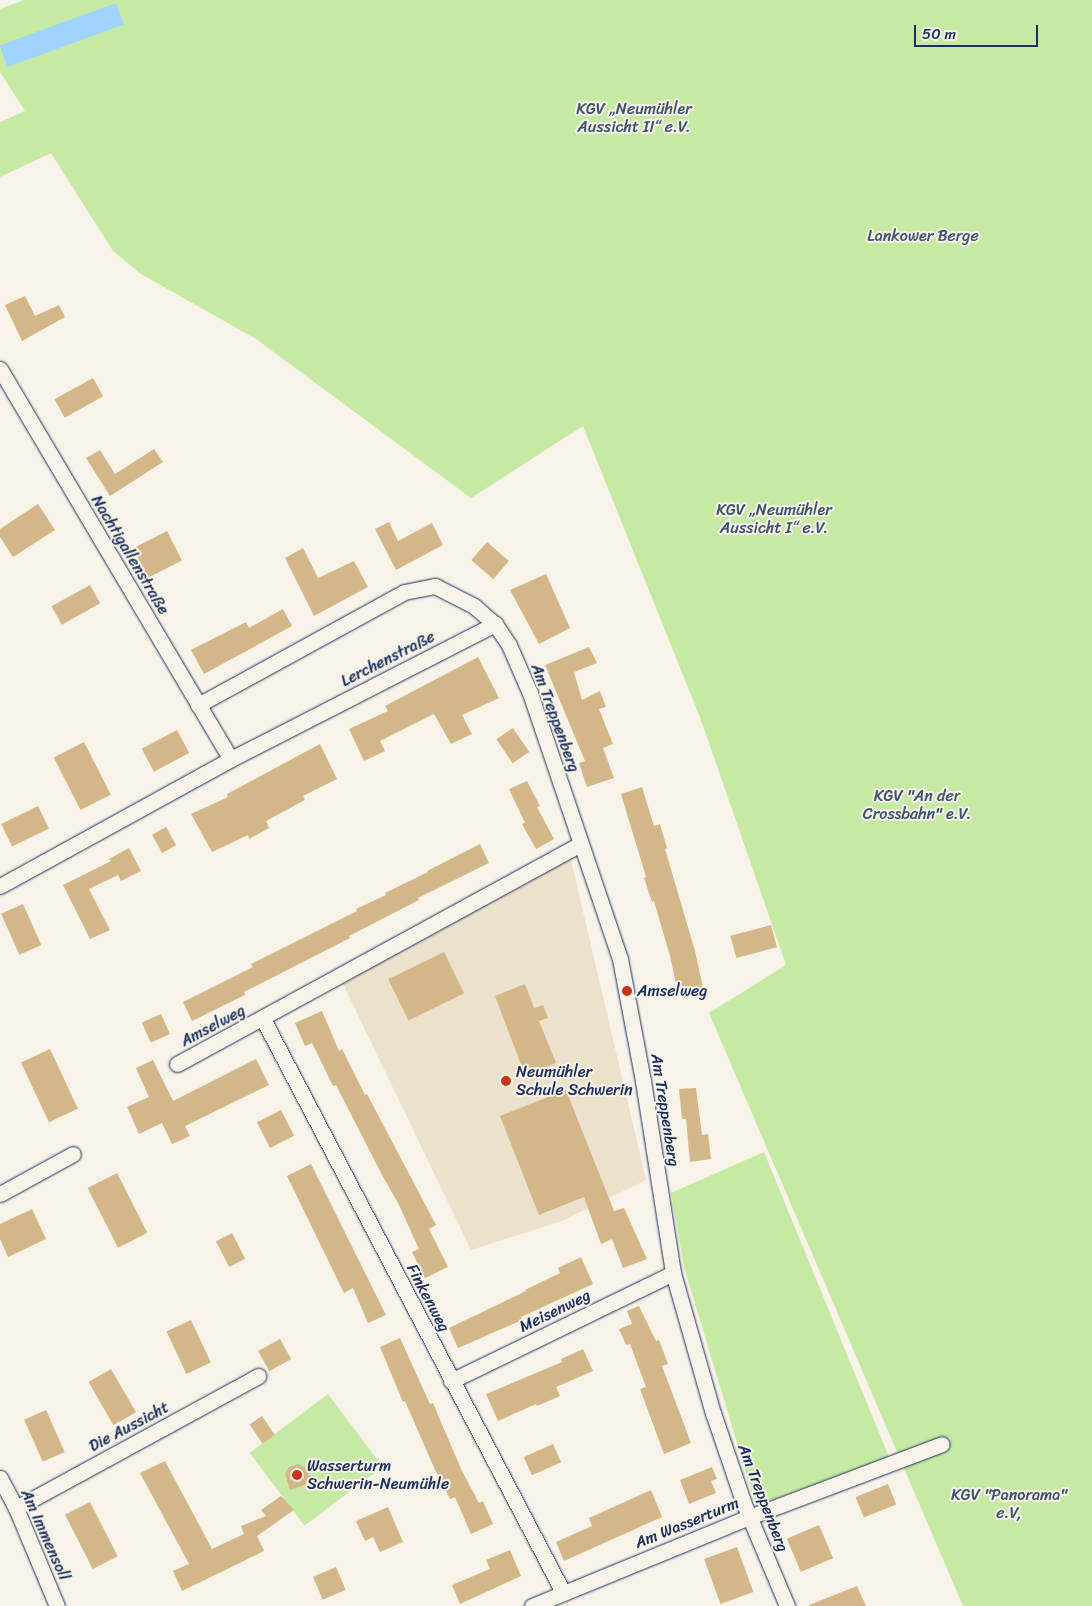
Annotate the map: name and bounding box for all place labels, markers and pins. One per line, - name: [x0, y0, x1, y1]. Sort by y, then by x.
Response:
- place label: Amselweg: [637, 981, 707, 1001]
- marker: Amselweg: [621, 985, 633, 997]
- place label: Neumühler Schule Schwerin: [516, 1062, 633, 1100]
- marker: Neumühler Schule Schwerin: [500, 1075, 512, 1087]
- place label: Wasserturm Schwerin-Neumühle: [307, 1456, 449, 1494]
- marker: Wasserturm Schwerin-Neumühle: [291, 1469, 303, 1481]

